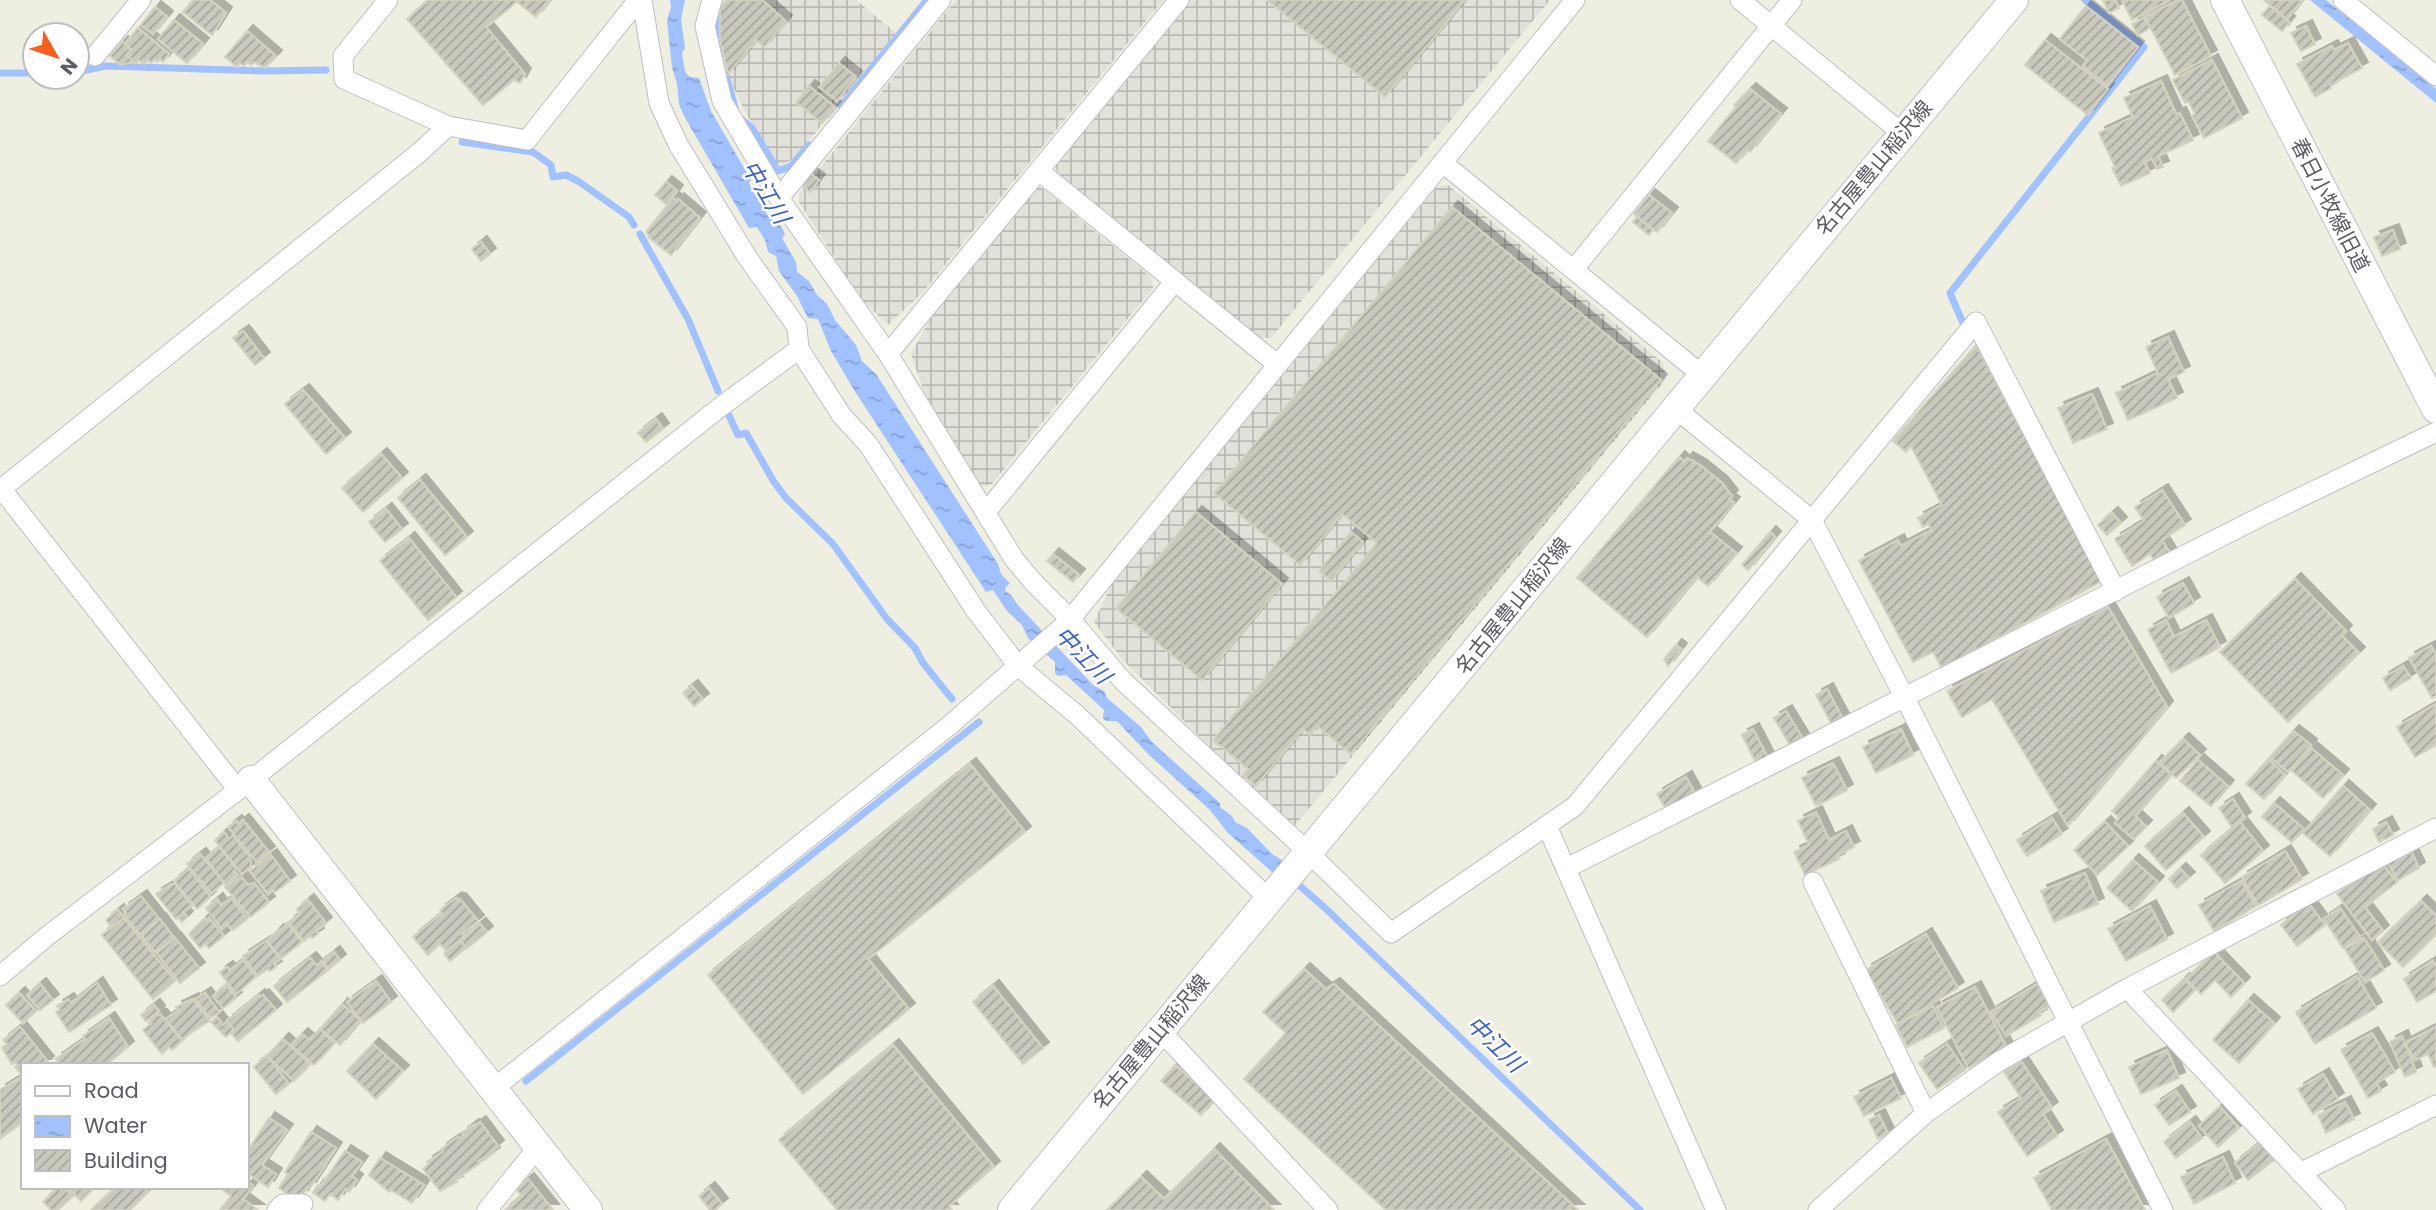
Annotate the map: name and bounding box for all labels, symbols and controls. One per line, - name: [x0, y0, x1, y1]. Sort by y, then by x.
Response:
- north arrow: [21, 21, 91, 91]
- text: N: [54, 52, 84, 80]
- street label: 名古屋豊山稲沢線: [1809, 94, 1939, 241]
- street label: 春日小牧線旧道: [2284, 133, 2377, 277]
- water label: 中江川: [735, 154, 799, 232]
- street label: 名古屋豊山稲沢線: [1448, 531, 1577, 680]
- water label: 中江川: [1048, 619, 1121, 693]
- street label: 名古屋豊山稲沢線: [1086, 968, 1216, 1115]
- water label: 中江川: [1459, 1009, 1533, 1082]
- legend: [21, 1063, 248, 1189]
- text: Road: [84, 1076, 139, 1105]
- text: Water: [84, 1111, 147, 1140]
- text: Building: [84, 1146, 168, 1175]

